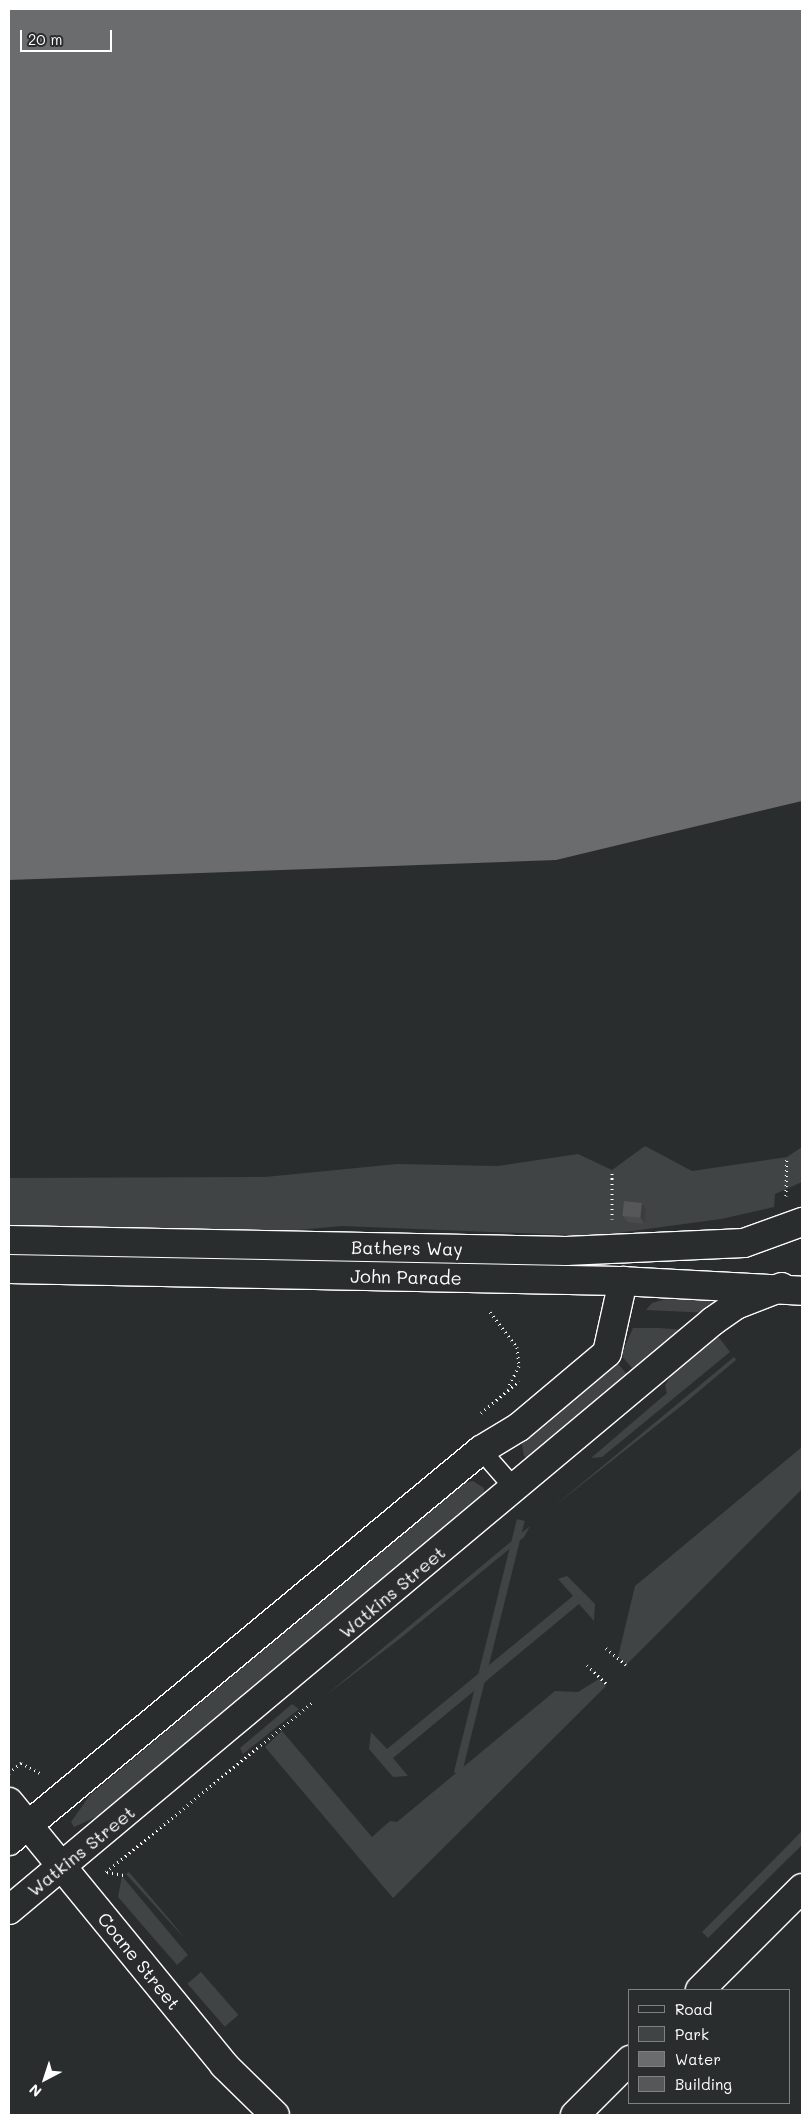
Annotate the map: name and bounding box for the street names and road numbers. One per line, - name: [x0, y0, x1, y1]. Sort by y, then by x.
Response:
- street label: Bathers Way: [351, 1236, 463, 1260]
- street label: John Parade: [350, 1265, 462, 1289]
- street label: Watkins Street: [335, 1541, 449, 1643]
- street label: Watkins Street: [23, 1801, 139, 1901]
- street label: Coane Street: [93, 1908, 185, 2014]

